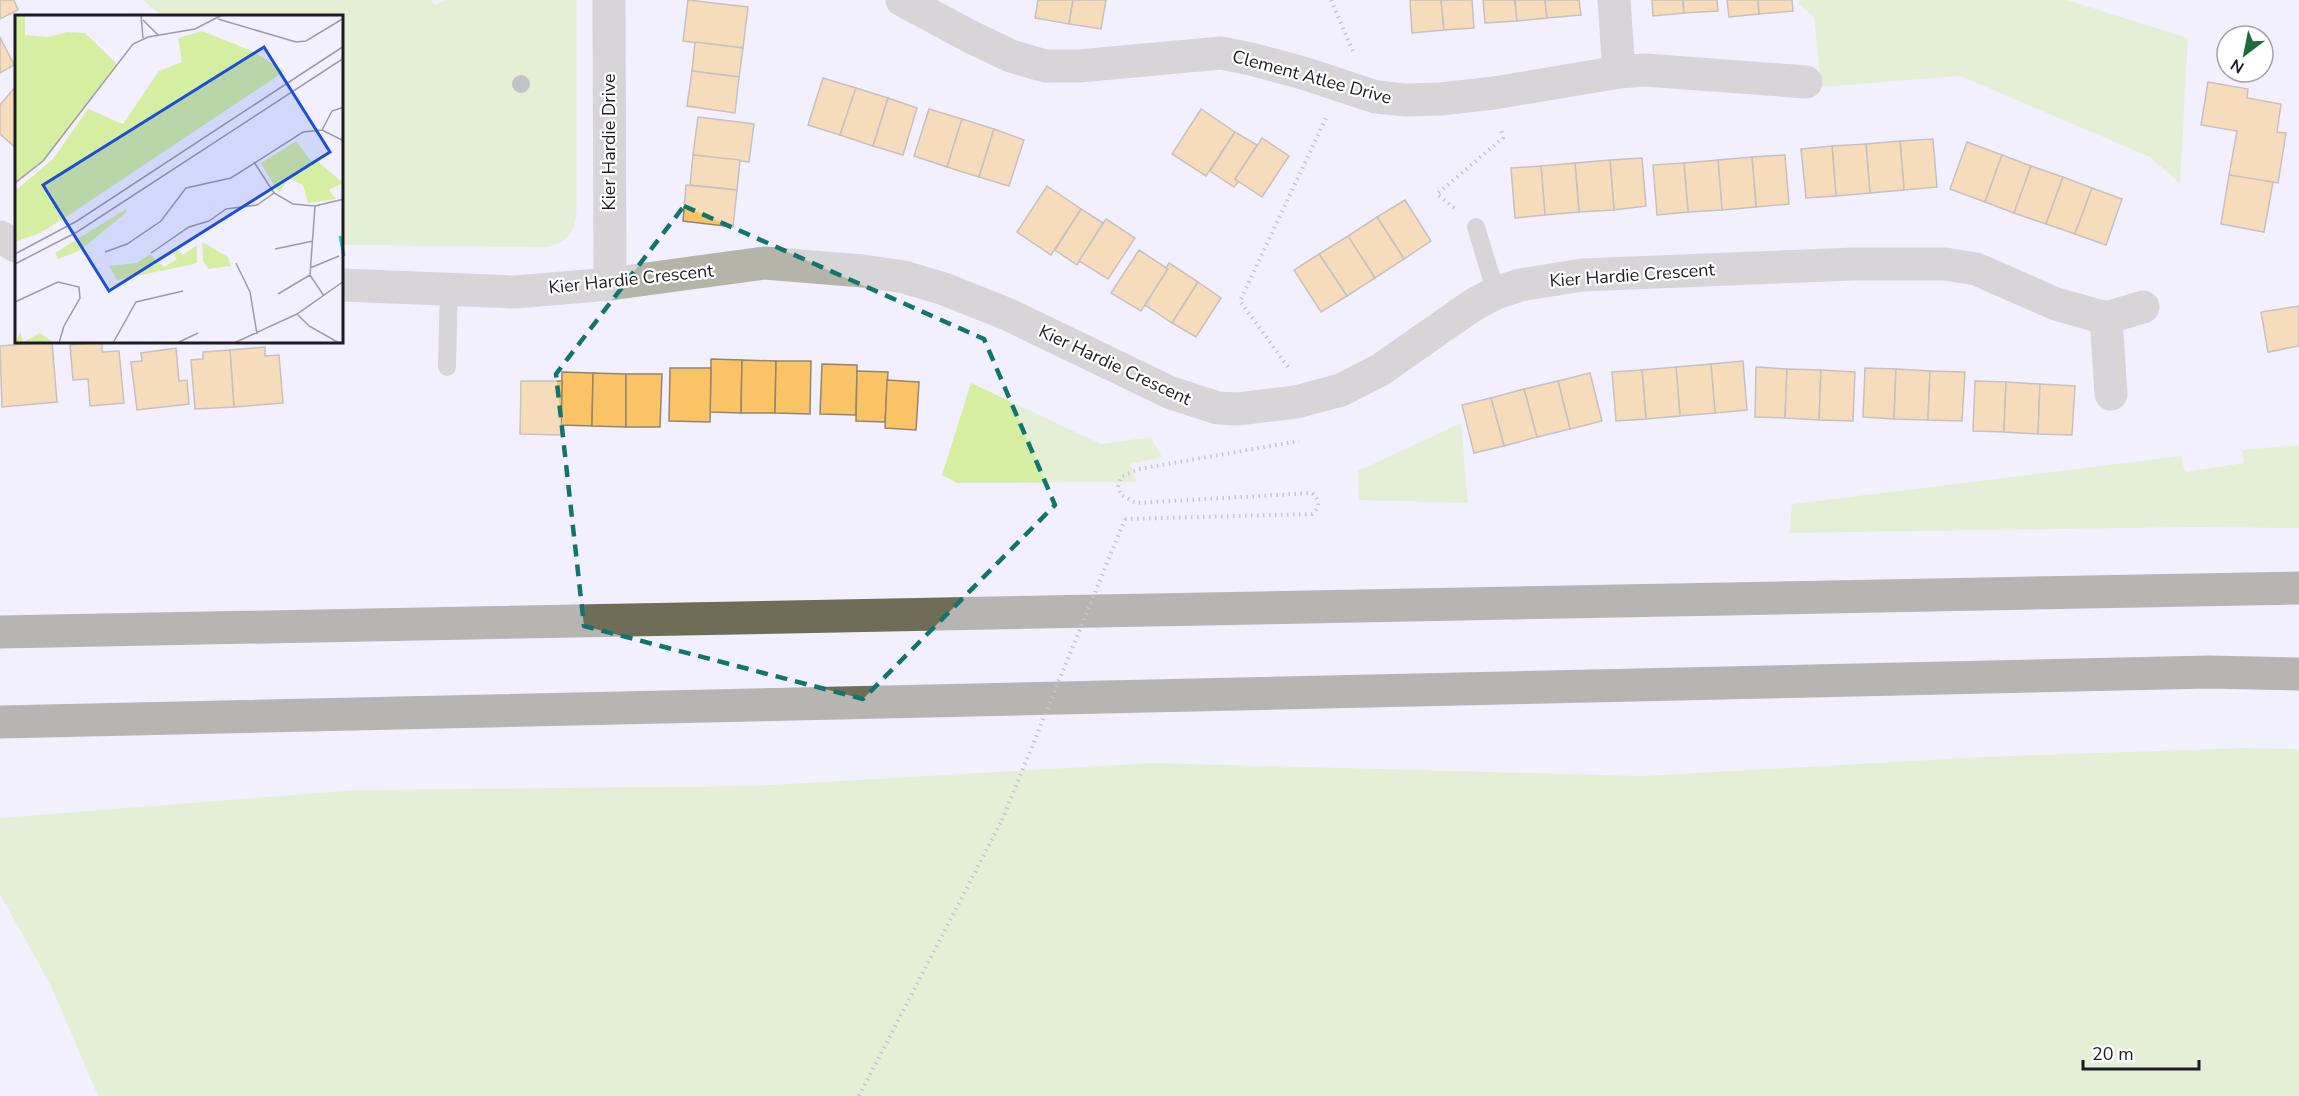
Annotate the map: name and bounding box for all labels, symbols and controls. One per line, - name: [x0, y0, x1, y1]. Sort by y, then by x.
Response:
- inset map: [15, 15, 344, 344]
- north arrow: [2215, 24, 2275, 84]
- street label: Clement Atlee Drive: [1230, 44, 1394, 110]
- text: N: [2227, 53, 2248, 78]
- street label: Kier Hardie Drive: [597, 73, 621, 211]
- street label: Kier Hardie Crescent: [1549, 257, 1716, 293]
- street label: Kier Hardie Crescent: [547, 258, 715, 300]
- street label: Kier Hardie Crescent: [1035, 319, 1196, 411]
- scale bar: [2083, 1033, 2198, 1071]
- text: 20 m: [2092, 1042, 2134, 1066]

